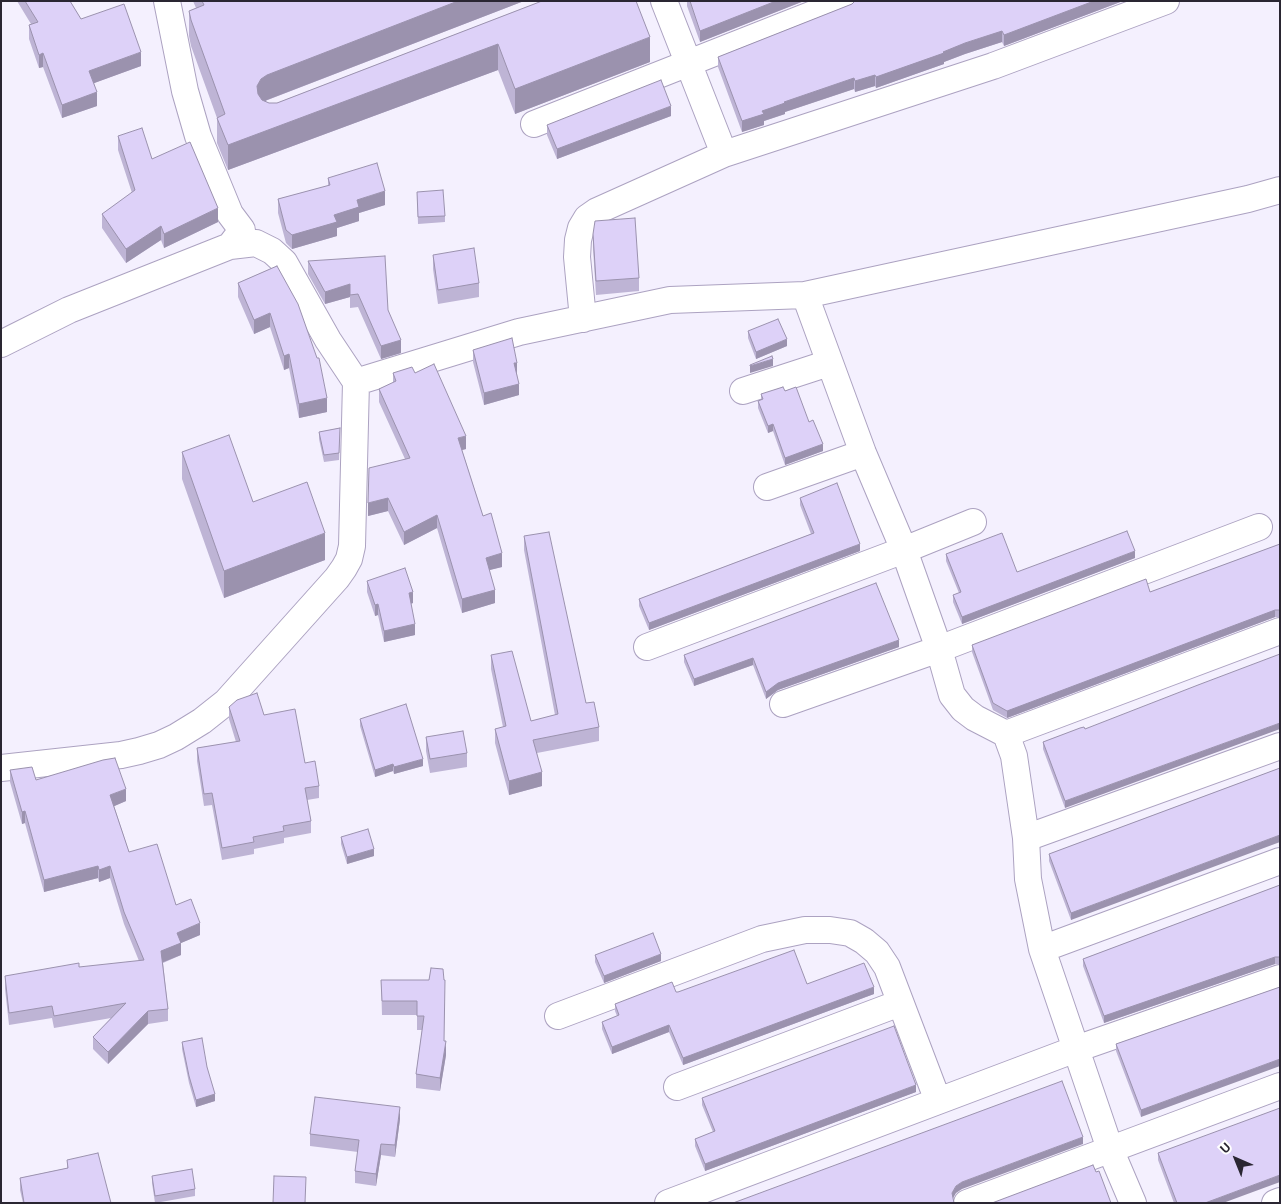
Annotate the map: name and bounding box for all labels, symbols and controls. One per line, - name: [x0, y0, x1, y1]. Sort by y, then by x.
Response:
- north arrow: [1211, 1134, 1261, 1184]
- text: U: [1218, 1140, 1234, 1156]

